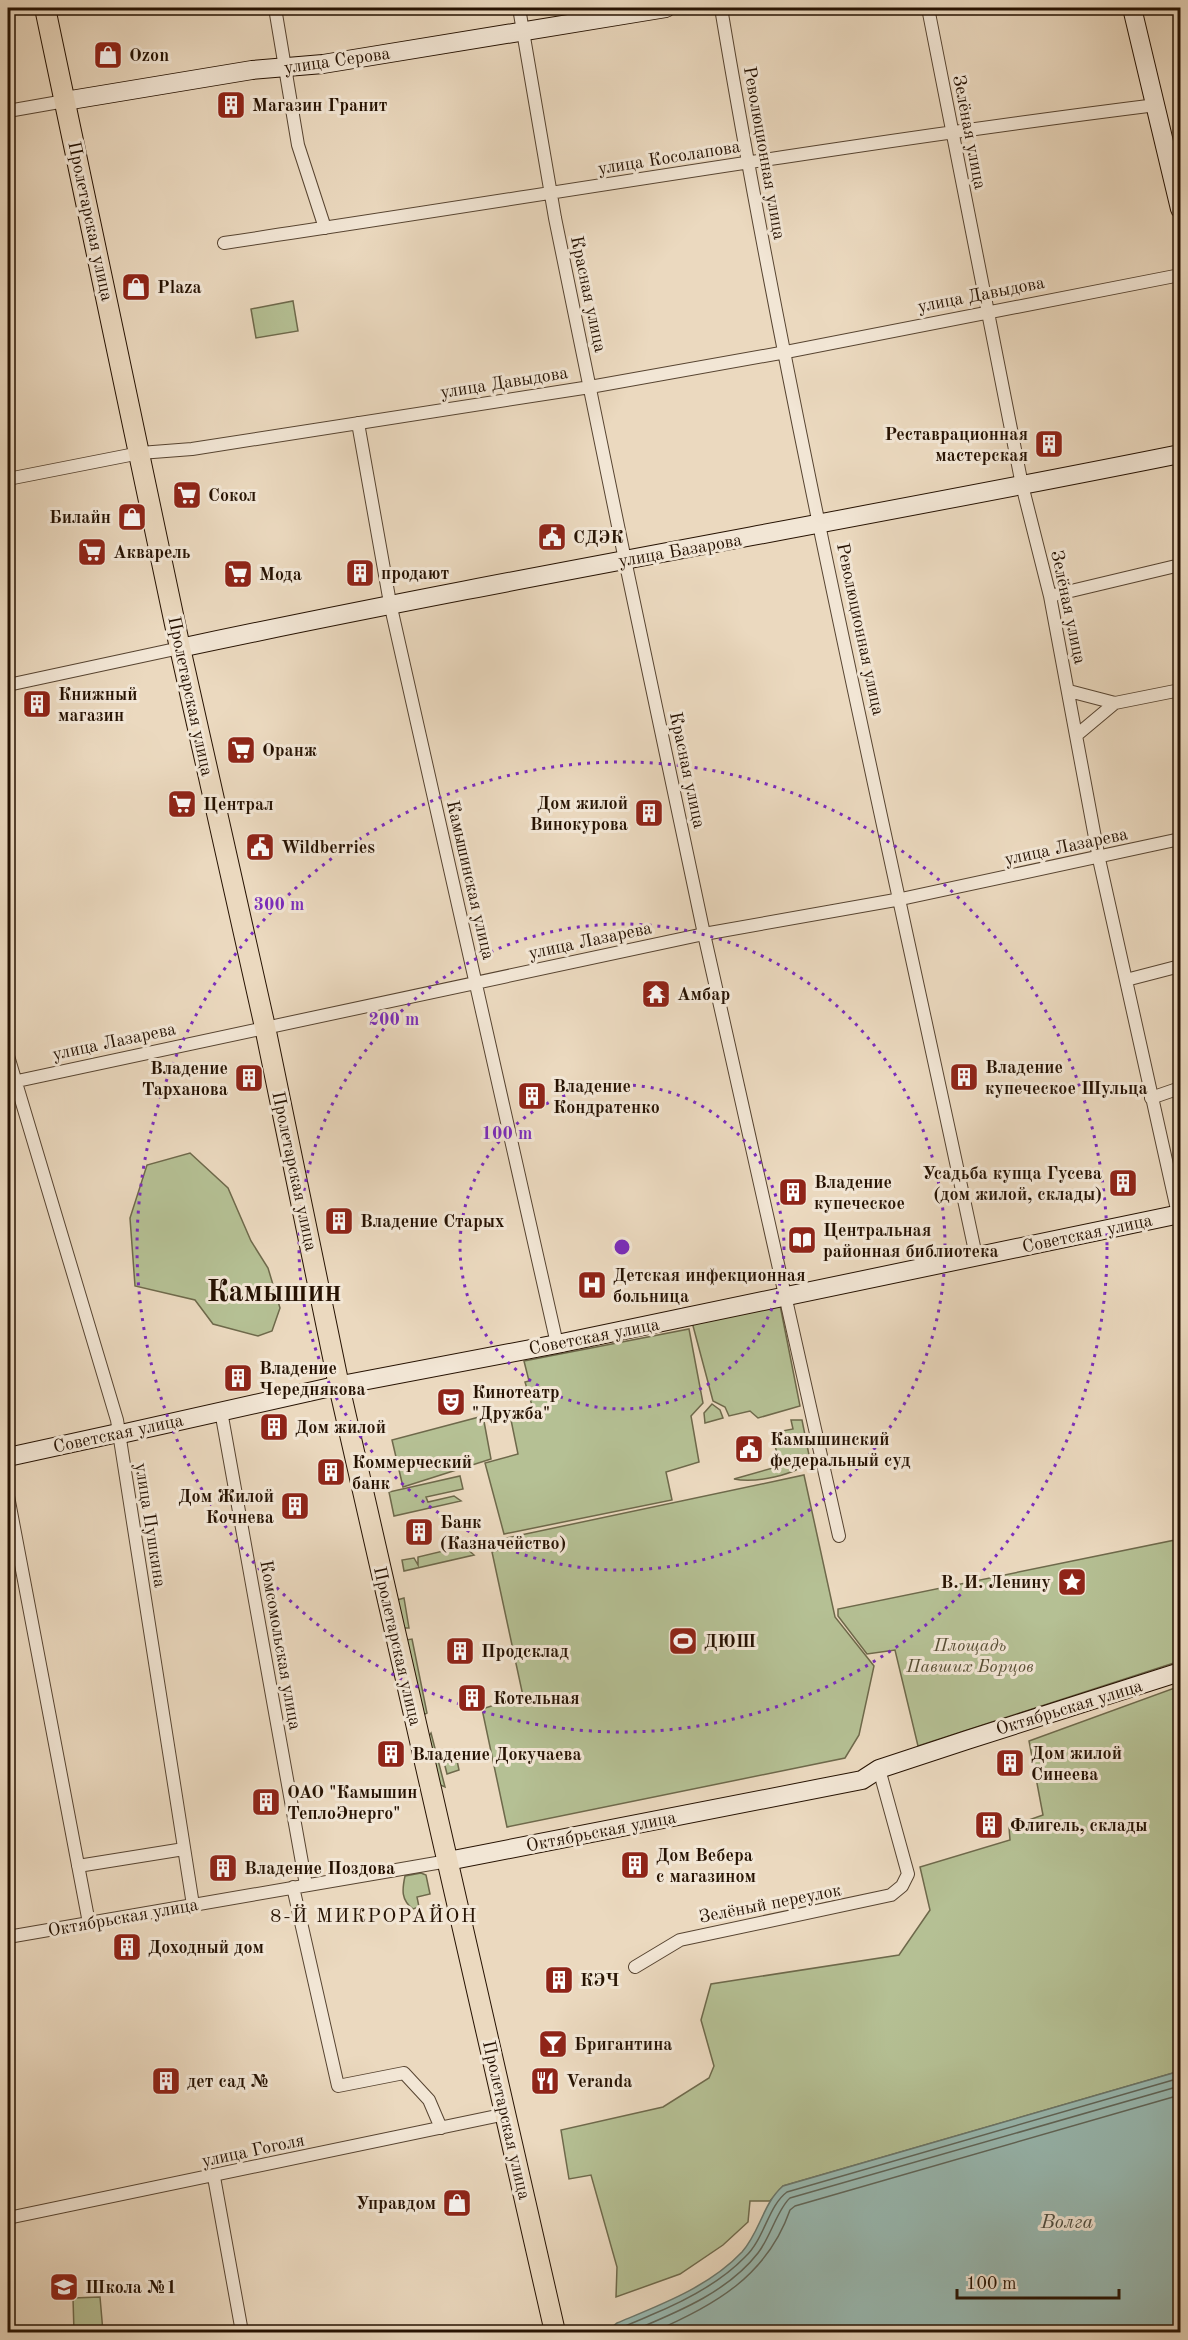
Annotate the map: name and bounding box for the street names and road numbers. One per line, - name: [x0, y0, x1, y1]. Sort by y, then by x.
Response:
- street label: улица Серова: [283, 45, 392, 77]
- street label: Революционная улица: [740, 65, 788, 241]
- street label: Зелёная улица: [949, 74, 989, 191]
- street label: улица Косолапова: [597, 138, 742, 178]
- street label: Пролетарская улица: [64, 140, 116, 303]
- street label: Красная улица: [567, 234, 609, 354]
- street label: улица Давыдова: [916, 274, 1046, 316]
- street label: улица Давыдова: [439, 364, 569, 402]
- street label: улица Базарова: [617, 531, 743, 571]
- street label: Революционная улица: [833, 541, 887, 717]
- street label: Зелёная улица: [1047, 549, 1089, 666]
- street label: Пролетарская улица: [164, 615, 216, 778]
- street label: Красная улица: [666, 710, 708, 830]
- street label: Камышинская улица: [443, 799, 497, 962]
- street label: улица Лазарева: [1003, 825, 1130, 869]
- street label: улица Лазарева: [527, 919, 654, 963]
- street label: улица Лазарева: [51, 1020, 178, 1064]
- street label: Пролетарская улица: [268, 1090, 320, 1253]
- street label: Советская улица: [1020, 1211, 1154, 1257]
- street label: Советская улица: [527, 1315, 661, 1358]
- street label: Советская улица: [51, 1411, 185, 1457]
- street label: улица Пушкина: [131, 1462, 169, 1589]
- street label: Комсомольская улица: [256, 1559, 304, 1732]
- street label: Пролетарская улица: [370, 1565, 424, 1728]
- street label: Октябрьская улица: [994, 1677, 1145, 1739]
- street label: Октябрьская улица: [525, 1809, 678, 1855]
- street label: Зелёный переулок: [697, 1881, 843, 1927]
- street label: Октябрьская улица: [47, 1896, 200, 1940]
- street label: Пролетарская улица: [479, 2039, 533, 2202]
- street label: улица Гоголя: [200, 2131, 306, 2171]

